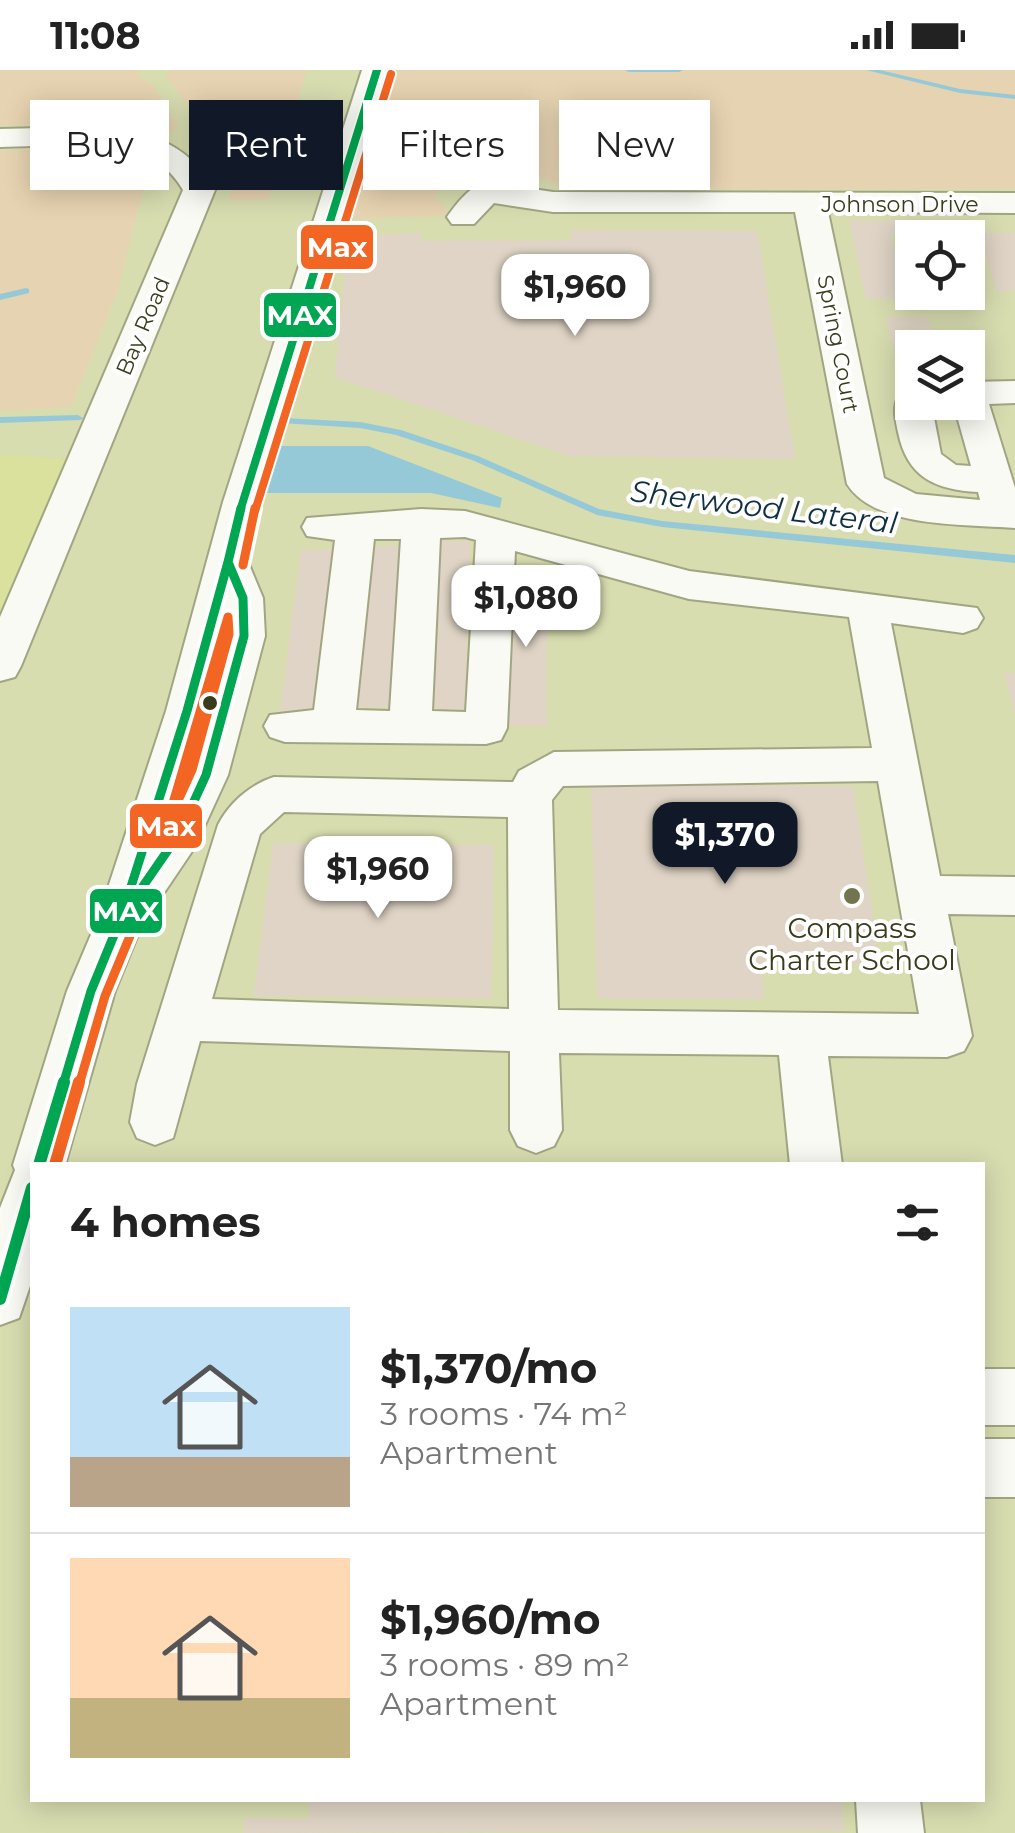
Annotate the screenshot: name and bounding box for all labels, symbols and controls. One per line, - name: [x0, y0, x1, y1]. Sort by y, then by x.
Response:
- text: 11:08: [50, 12, 141, 59]
- chip: Buy: [30, 100, 169, 190]
- chip: Rent: [189, 100, 343, 190]
- chip: Filters: [363, 100, 539, 190]
- chip: New: [559, 100, 710, 190]
- street label: Johnson Drive: [820, 191, 979, 218]
- map controls: [895, 220, 985, 420]
- button: locate: [895, 220, 985, 310]
- line badge: Max: [299, 223, 375, 271]
- text: Max: [307, 230, 368, 264]
- pin: $1,960: [494, 254, 656, 339]
- text: $1,960: [523, 267, 627, 306]
- street label: Spring Court: [811, 272, 865, 416]
- street label: Bay Road: [110, 273, 176, 379]
- line badge: MAX: [262, 291, 338, 339]
- text: MAX: [266, 298, 334, 332]
- button: layers: [895, 330, 985, 420]
- water label: Sherwood Lateral: [628, 472, 900, 542]
- pin: $1,080: [445, 565, 607, 650]
- text: $1,080: [473, 578, 579, 617]
- unlabelled marker: [200, 693, 220, 713]
- line badge: Max: [128, 802, 204, 850]
- pin: $1,370: [644, 802, 806, 887]
- text: Max: [136, 809, 197, 843]
- text: $1,370: [675, 815, 775, 854]
- pin: $1,960: [297, 836, 459, 921]
- text: $1,960: [326, 849, 430, 888]
- marker: Compass Charter School: [841, 885, 863, 907]
- line badge: MAX: [88, 887, 164, 935]
- text: MAX: [92, 894, 160, 928]
- place label: Compass Charter School: [748, 911, 956, 977]
- icon: filters: [890, 1195, 945, 1250]
- text: 4 homes: [70, 1196, 261, 1248]
- text: $1,370/mo: [380, 1342, 597, 1394]
- icon: home: [150, 1347, 270, 1467]
- text: 3 rooms · 74 m²: [380, 1394, 627, 1433]
- text: Apartment: [380, 1433, 558, 1472]
- text: $1,960/mo: [380, 1593, 601, 1645]
- icon: home: [150, 1598, 270, 1718]
- text: 3 rooms · 89 m²: [380, 1645, 629, 1684]
- text: Apartment: [380, 1684, 558, 1723]

